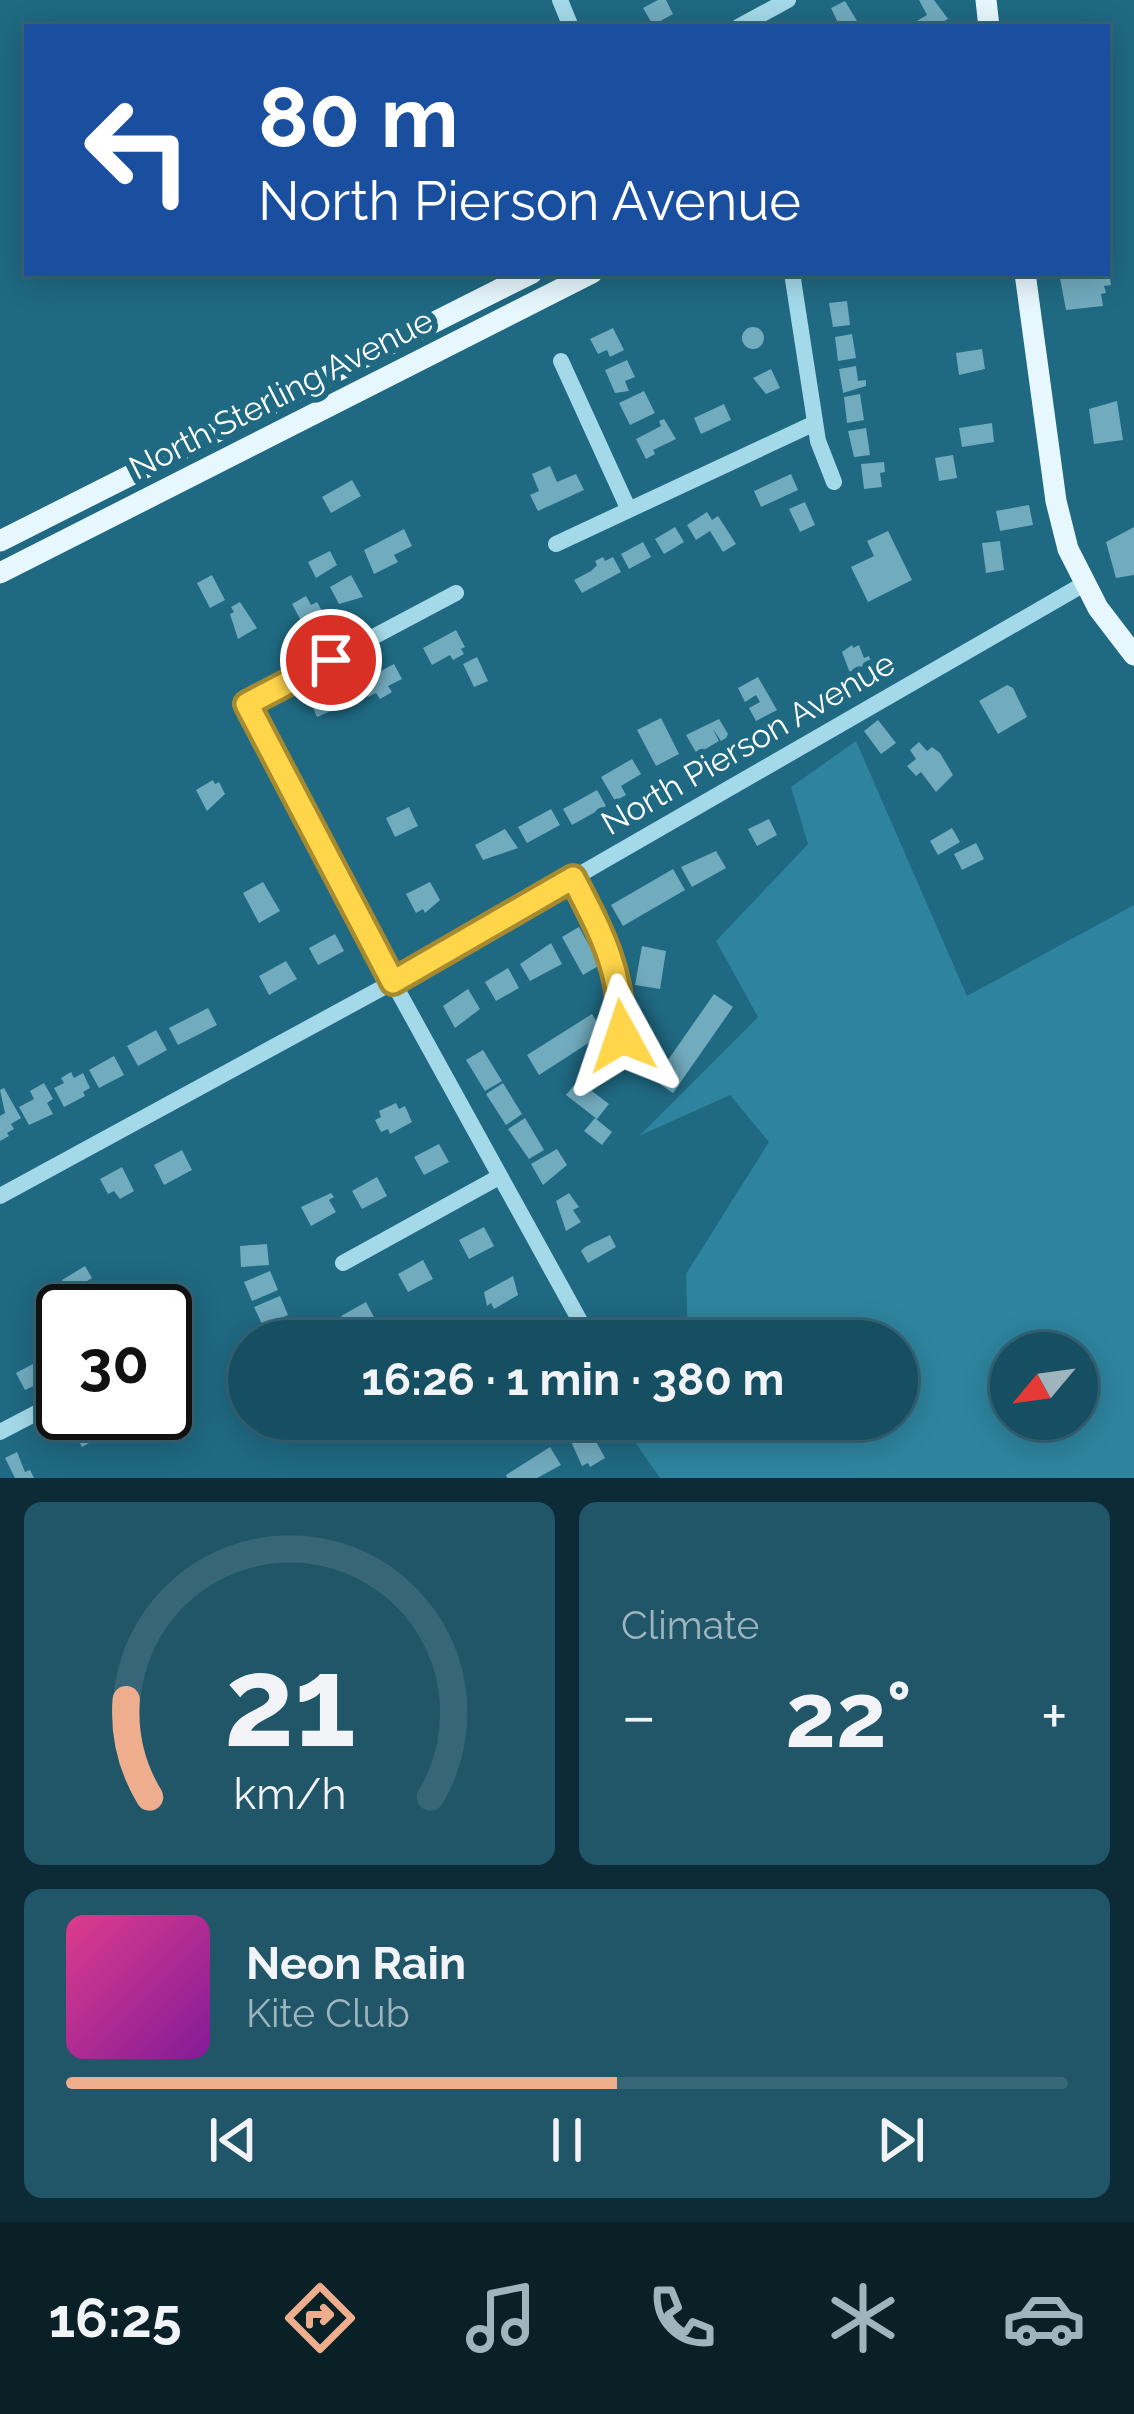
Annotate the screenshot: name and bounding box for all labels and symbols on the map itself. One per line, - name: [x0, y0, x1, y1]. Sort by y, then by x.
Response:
- street label: North Sterling Avenue: [123, 300, 439, 488]
- pin: [280, 609, 382, 711]
- street label: North Pierson Avenue: [595, 643, 901, 843]
- position arrow: [559, 973, 685, 1099]
- speed limit sign: 30: [36, 1284, 192, 1440]
- north arrow: [990, 1332, 1098, 1440]

